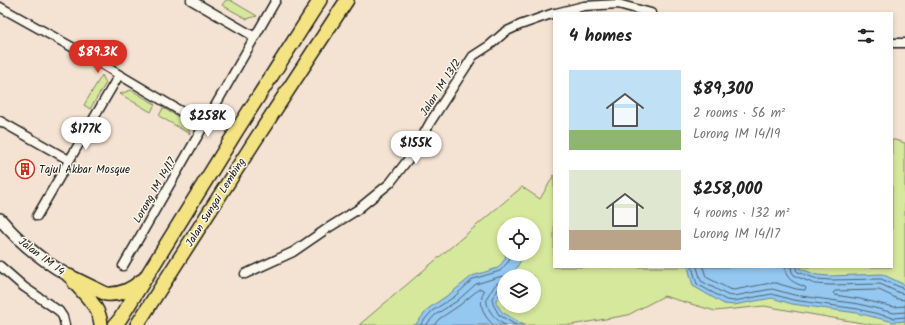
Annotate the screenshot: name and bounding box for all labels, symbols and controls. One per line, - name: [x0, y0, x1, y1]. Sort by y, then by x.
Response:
- text: 4 homes: [569, 23, 632, 50]
- icon: filters: [855, 25, 877, 47]
- pin: $89.3K: [65, 40, 131, 74]
- text: $89.3K: [78, 42, 118, 63]
- street label: Jalan IM 13/2: [416, 55, 466, 120]
- text: $89,300: [693, 76, 753, 103]
- icon: home: [601, 86, 649, 134]
- text: 2 rooms · 56 m²: [693, 103, 785, 124]
- pin: $258K: [180, 104, 236, 138]
- text: $258K: [189, 106, 227, 127]
- pin: $177K: [58, 117, 114, 151]
- text: $177K: [70, 119, 102, 140]
- text: Lorong IM 14/19: [693, 124, 780, 145]
- pin: $155K: [388, 131, 444, 165]
- text: $155K: [400, 133, 432, 154]
- street label: Lorong IM 14/17: [129, 153, 182, 227]
- street label: Jalan Sungai Lembing: [181, 154, 251, 251]
- building icon: Tajul Akbar Mosque: [14, 158, 36, 180]
- place label: Tajul Akbar Mosque: [39, 161, 130, 179]
- text: $258,000: [693, 176, 762, 203]
- icon: home: [601, 186, 649, 234]
- text: 4 rooms · 132 m²: [693, 203, 789, 224]
- map controls: [497, 217, 541, 313]
- button: locate: [497, 217, 541, 261]
- text: Lorong IM 14/17: [693, 224, 780, 245]
- street label: Jalan IM 14: [14, 233, 69, 280]
- button: layers: [497, 269, 541, 313]

